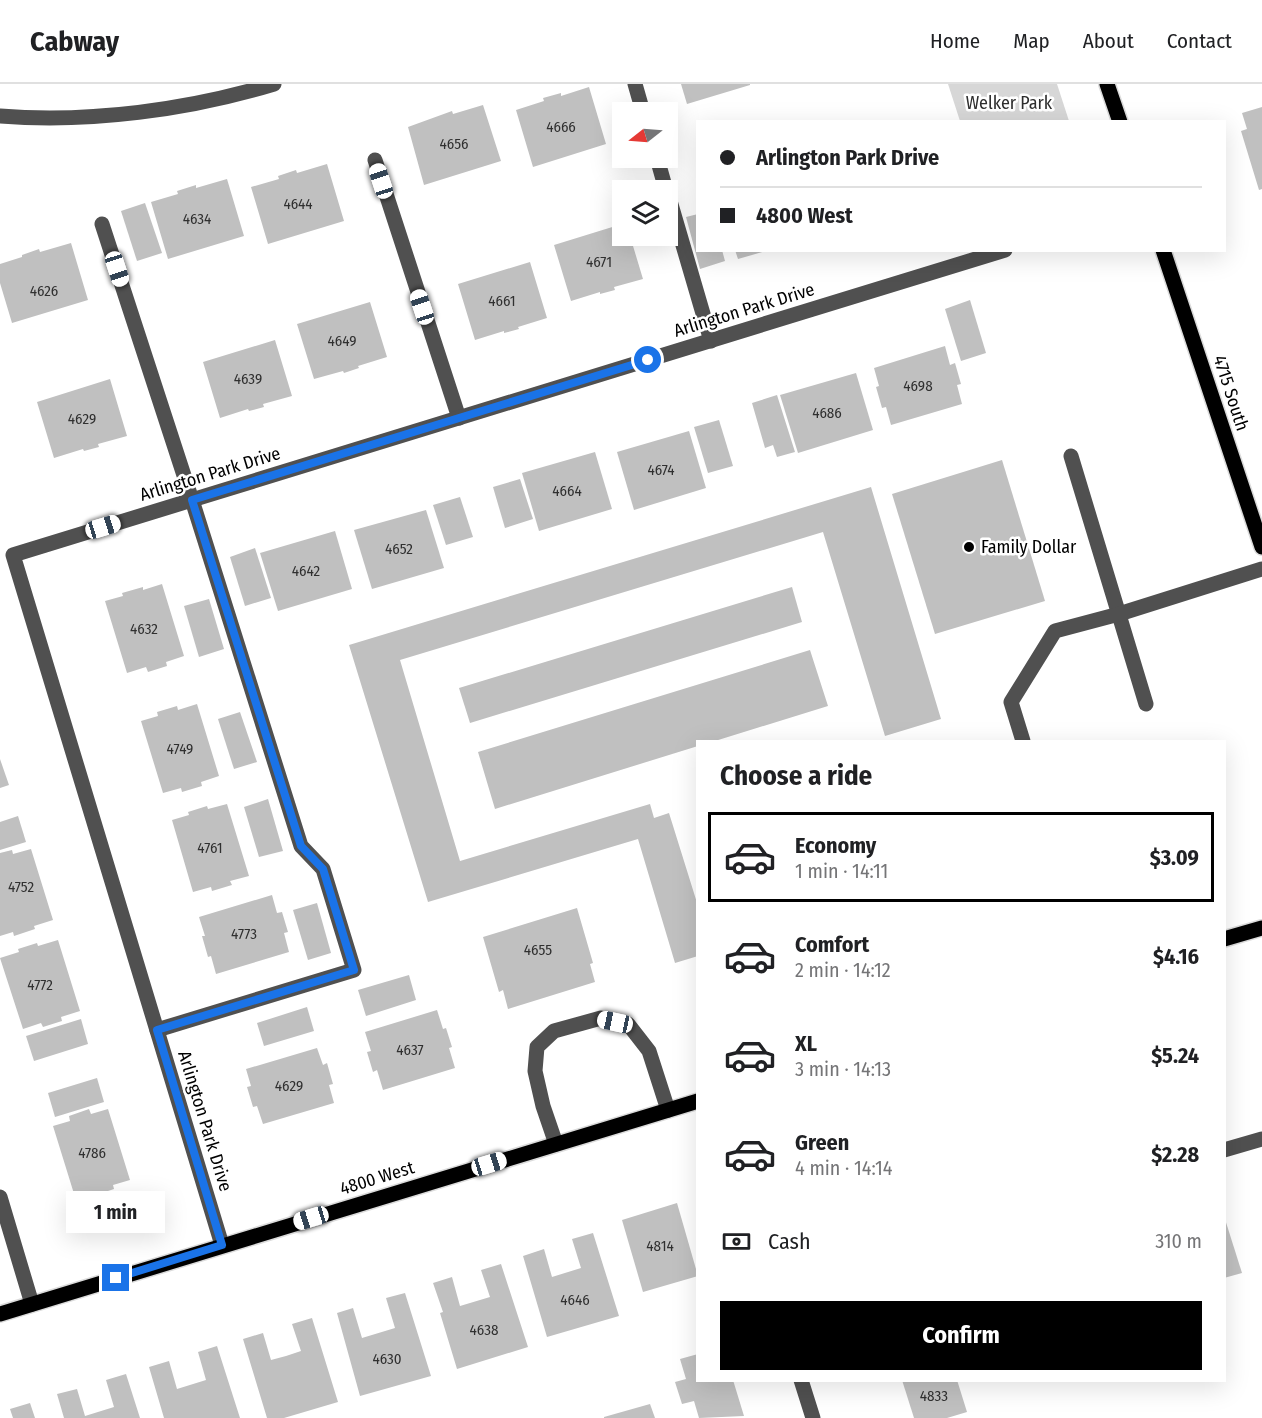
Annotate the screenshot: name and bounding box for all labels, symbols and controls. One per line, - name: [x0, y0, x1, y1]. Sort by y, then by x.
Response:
- text: Cabway: [30, 25, 119, 58]
- text: Home: [930, 28, 980, 54]
- text: Map: [1013, 28, 1050, 54]
- text: About: [1083, 28, 1134, 54]
- text: Contact: [1167, 28, 1232, 54]
- park label: Welker Park: [966, 92, 1053, 114]
- north arrow: [612, 102, 678, 168]
- map controls: [612, 102, 678, 246]
- house number: 4666: [546, 118, 576, 136]
- house number: 4656: [440, 135, 468, 153]
- text: Arlington Park Drive: [756, 144, 939, 171]
- car: [367, 161, 395, 201]
- button: layers: [612, 180, 678, 246]
- house number: 4644: [283, 195, 313, 213]
- text: 4800 West: [756, 202, 853, 229]
- house number: 4634: [183, 210, 211, 228]
- car: [103, 249, 131, 289]
- house number: 4671: [586, 253, 612, 271]
- street label: Arlington Park Drive: [671, 278, 817, 342]
- house number: 4626: [30, 282, 58, 300]
- car: [408, 287, 436, 327]
- house number: 4661: [488, 292, 516, 310]
- house number: 4649: [328, 332, 356, 350]
- route start: [634, 346, 661, 373]
- street label: 4715 South: [1208, 352, 1254, 434]
- house number: 4639: [234, 370, 262, 388]
- house number: 4698: [903, 377, 933, 395]
- house number: 4686: [812, 404, 842, 422]
- house number: 4629: [68, 410, 96, 428]
- street label: Arlington Park Drive: [137, 442, 283, 506]
- house number: 4674: [647, 461, 675, 479]
- house number: 4664: [552, 482, 582, 500]
- car: [83, 513, 123, 541]
- place label: Family Dollar: [981, 536, 1077, 558]
- house number: 4652: [385, 540, 413, 558]
- marker: Family Dollar: [962, 540, 976, 554]
- house number: 4642: [292, 562, 321, 580]
- house number: 4632: [130, 620, 158, 638]
- house number: 4749: [167, 740, 193, 758]
- text: Choose a ride: [720, 760, 872, 792]
- icon: car: [723, 830, 777, 884]
- text: Economy: [795, 832, 876, 859]
- house number: 4761: [197, 839, 223, 857]
- text: $3.09: [1150, 844, 1199, 871]
- text: 1 min · 14:11: [795, 859, 888, 883]
- house number: 4752: [8, 878, 34, 896]
- house number: 4773: [231, 925, 257, 943]
- icon: car: [723, 929, 777, 983]
- text: Comfort: [795, 931, 869, 958]
- house number: 4655: [524, 941, 552, 959]
- text: $4.16: [1153, 943, 1199, 970]
- text: 2 min · 14:12: [795, 958, 891, 982]
- house number: 4772: [27, 976, 53, 994]
- car: [596, 1009, 634, 1035]
- icon: car: [723, 1028, 777, 1082]
- text: XL: [795, 1030, 817, 1057]
- house number: 4637: [396, 1041, 424, 1059]
- text: $5.24: [1151, 1042, 1199, 1069]
- street label: Arlington Park Drive: [173, 1048, 237, 1194]
- text: 3 min · 14:13: [795, 1057, 891, 1081]
- house number: 4629: [275, 1077, 303, 1095]
- icon: car: [723, 1127, 777, 1181]
- text: Green: [795, 1129, 849, 1156]
- text: $2.28: [1151, 1141, 1199, 1168]
- house number: 4786: [78, 1144, 106, 1162]
- car: [469, 1150, 509, 1178]
- street label: 4800 West: [337, 1156, 417, 1200]
- text: 4 min · 14:14: [795, 1156, 892, 1180]
- callout: 1 min: [66, 1191, 166, 1233]
- text: 1 min: [94, 1200, 137, 1224]
- car: [291, 1204, 331, 1232]
- icon: cash: [720, 1225, 753, 1258]
- text: Cash: [768, 1228, 811, 1255]
- text: 310 m: [1155, 1229, 1202, 1253]
- house number: 4814: [646, 1237, 674, 1255]
- route end: [102, 1264, 129, 1291]
- house number: 4646: [560, 1291, 590, 1309]
- button: Confirm: [720, 1301, 1202, 1370]
- house number: 4638: [470, 1321, 498, 1339]
- house number: 4630: [372, 1350, 402, 1368]
- house number: 4833: [920, 1387, 948, 1405]

